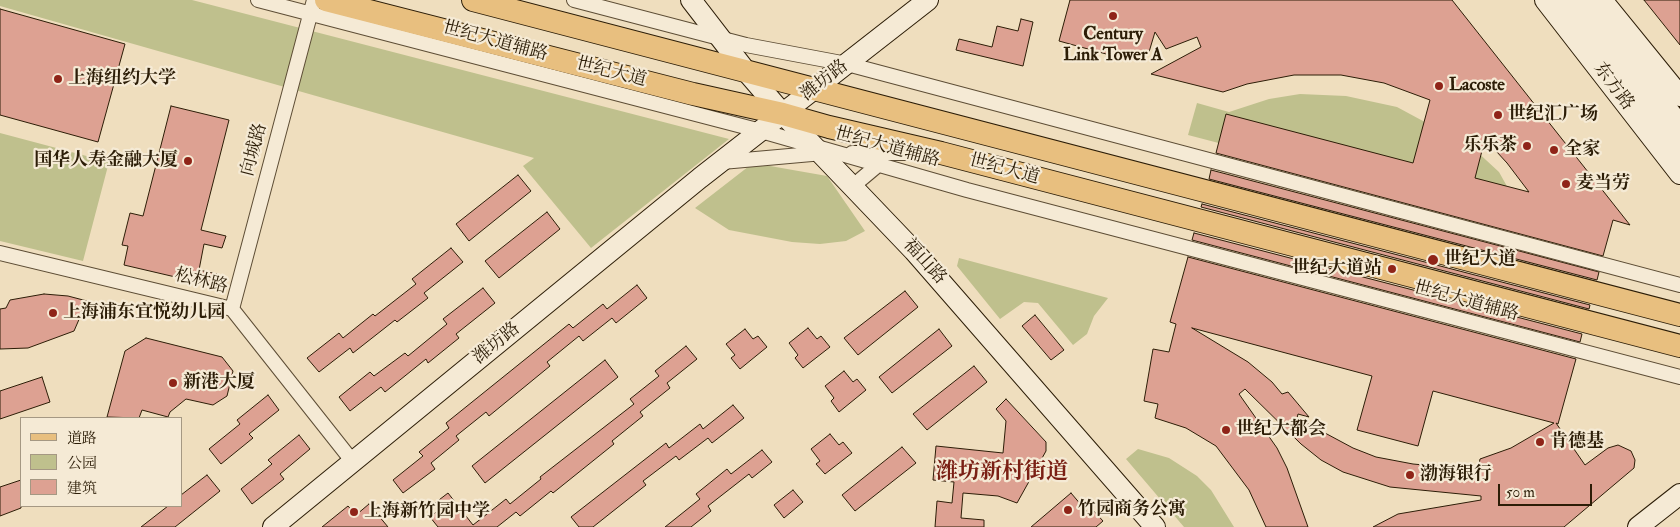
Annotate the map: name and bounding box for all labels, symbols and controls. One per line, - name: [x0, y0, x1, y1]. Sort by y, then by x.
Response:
- marker: Century Link Tower A: [1107, 10, 1119, 22]
- street label: 世纪大道辅路: [440, 18, 550, 66]
- place label: Century Link Tower A: [1063, 24, 1163, 66]
- street label: 世纪大道: [573, 54, 649, 92]
- street label: 潍坊路: [797, 56, 853, 106]
- street label: 东方路: [1588, 59, 1638, 115]
- place label: 上海纽约大学: [68, 68, 176, 90]
- marker: 上海纽约大学: [52, 73, 64, 85]
- place label: Lacoste: [1449, 75, 1505, 97]
- marker: Lacoste: [1433, 80, 1445, 92]
- place label: 世纪汇广场: [1508, 104, 1598, 126]
- marker: 世纪汇广场: [1492, 109, 1504, 121]
- street label: 向城路: [238, 121, 272, 179]
- street label: 世纪大道辅路: [832, 124, 942, 172]
- place label: 乐乐茶: [1463, 135, 1517, 157]
- place label: 全家: [1564, 139, 1600, 161]
- marker: 乐乐茶: [1521, 140, 1533, 152]
- marker: 全家: [1548, 144, 1560, 156]
- place label: 国华人寿金融大厦: [34, 150, 178, 172]
- street label: 世纪大道: [966, 150, 1042, 190]
- marker: 国华人寿金融大厦: [182, 155, 194, 167]
- place label: 麦当劳: [1576, 173, 1630, 195]
- marker: 麦当劳: [1560, 178, 1572, 190]
- street label: 福山路: [898, 235, 950, 289]
- place label: 世纪大道: [1444, 249, 1516, 271]
- marker: 世纪大道: [1426, 253, 1440, 267]
- place label: 世纪大道站: [1292, 258, 1382, 280]
- marker: 世纪大道站: [1386, 263, 1398, 275]
- street label: 松林路: [172, 265, 230, 299]
- street label: 世纪大道辅路: [1411, 278, 1521, 326]
- place label: 上海浦东宜悦幼儿园: [63, 302, 225, 324]
- marker: 上海浦东宜悦幼儿园: [47, 307, 59, 319]
- street label: 潍坊路: [469, 319, 525, 369]
- place label: 新港大厦: [183, 372, 255, 394]
- marker: 新港大厦: [167, 377, 179, 389]
- legend: [20, 417, 182, 507]
- place label: 世纪大都会: [1236, 419, 1326, 441]
- marker: 世纪大都会: [1220, 424, 1232, 436]
- text: 道路: [67, 429, 97, 448]
- place label: 肯德基: [1550, 431, 1604, 453]
- marker: 肯德基: [1534, 436, 1546, 448]
- text: 公园: [67, 454, 97, 473]
- district label: 潍坊新村街道: [936, 460, 1068, 486]
- place label: 渤海银行: [1420, 464, 1492, 486]
- marker: 渤海银行: [1404, 469, 1416, 481]
- scale bar: [1500, 474, 1594, 506]
- text: 建筑: [67, 479, 97, 498]
- text: 50 m: [1506, 483, 1535, 502]
- place label: 竹园商务公寓: [1078, 499, 1186, 521]
- place label: 上海新竹园中学: [364, 501, 490, 523]
- marker: 竹园商务公寓: [1062, 504, 1074, 516]
- marker: 上海新竹园中学: [348, 506, 360, 518]

